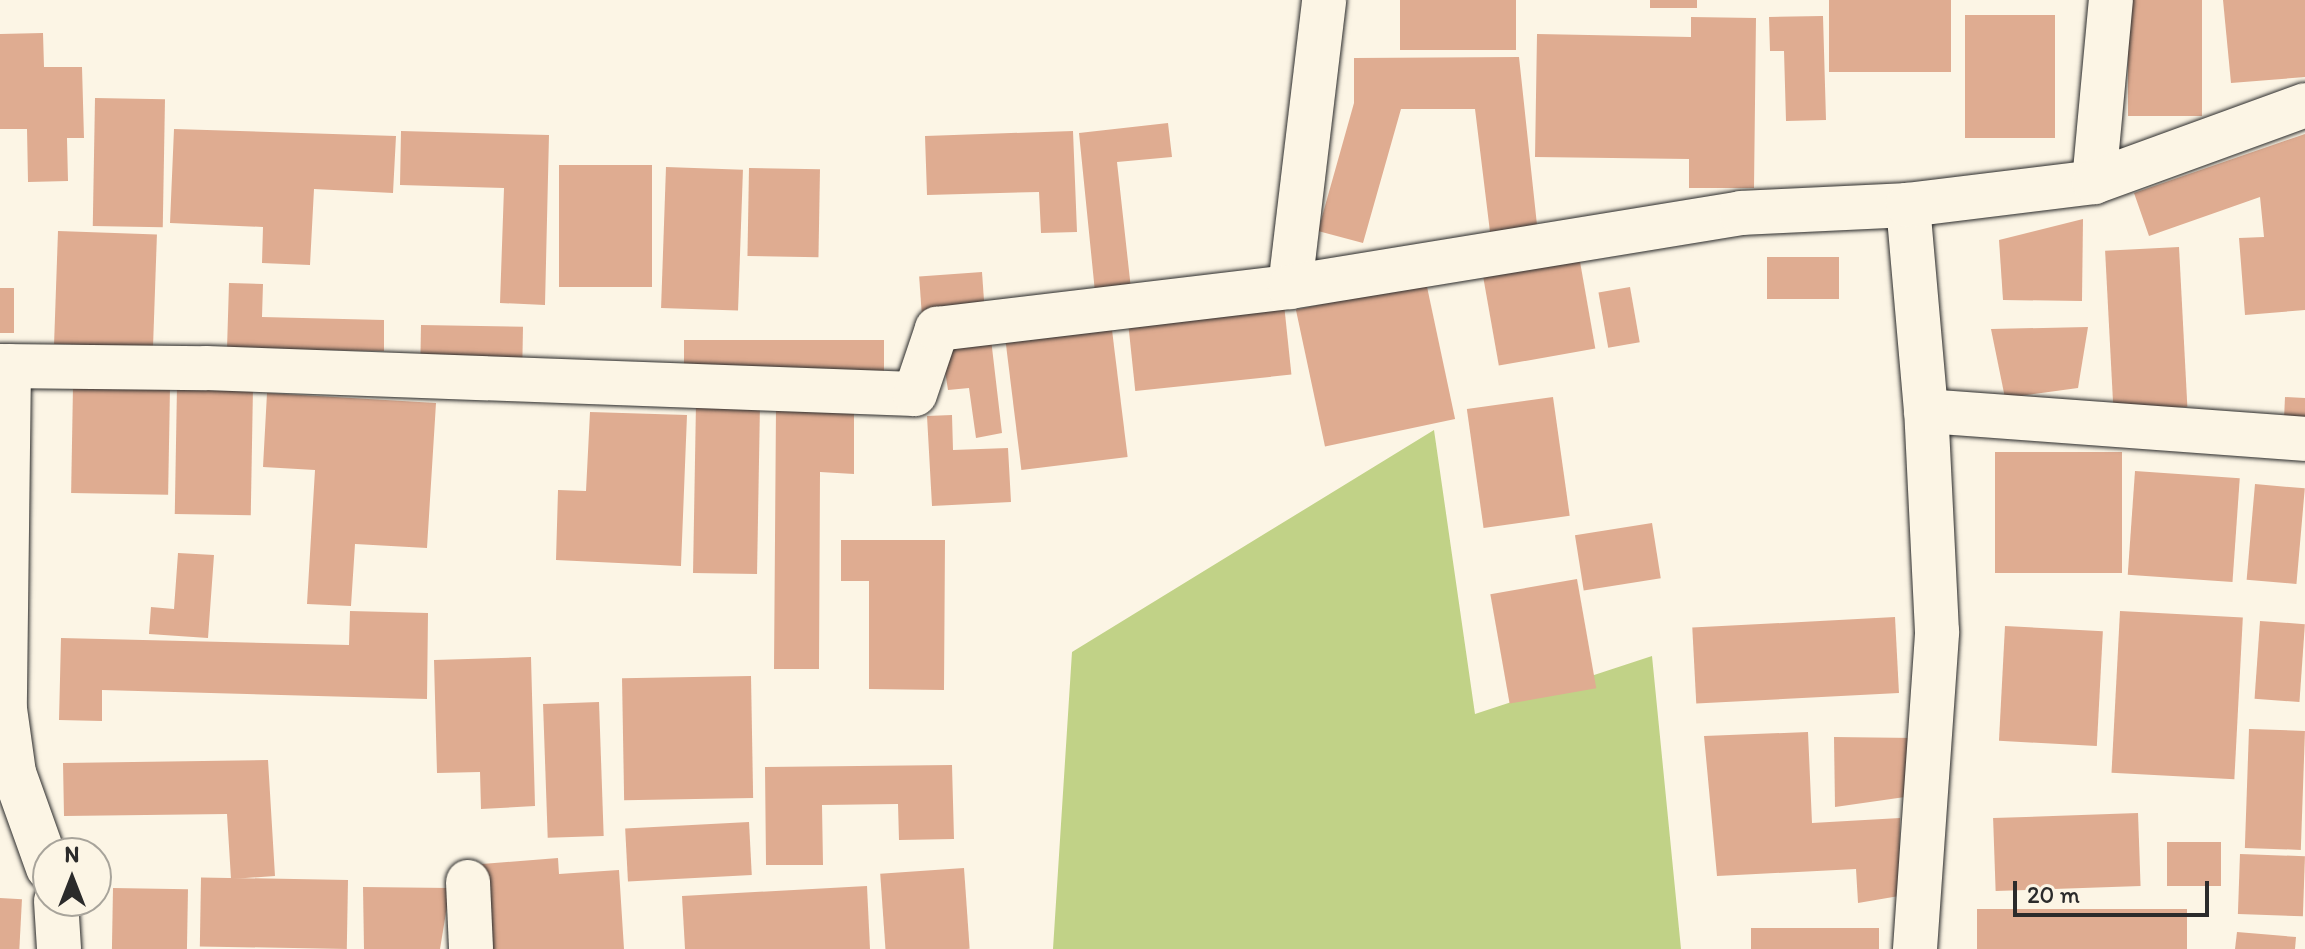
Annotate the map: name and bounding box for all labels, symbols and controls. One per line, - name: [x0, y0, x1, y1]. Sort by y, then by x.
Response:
- north arrow: [32, 837, 112, 917]
- text: N: [65, 841, 79, 868]
- scale bar: [2017, 865, 2213, 915]
- text: 20 m: [2027, 880, 2080, 909]

